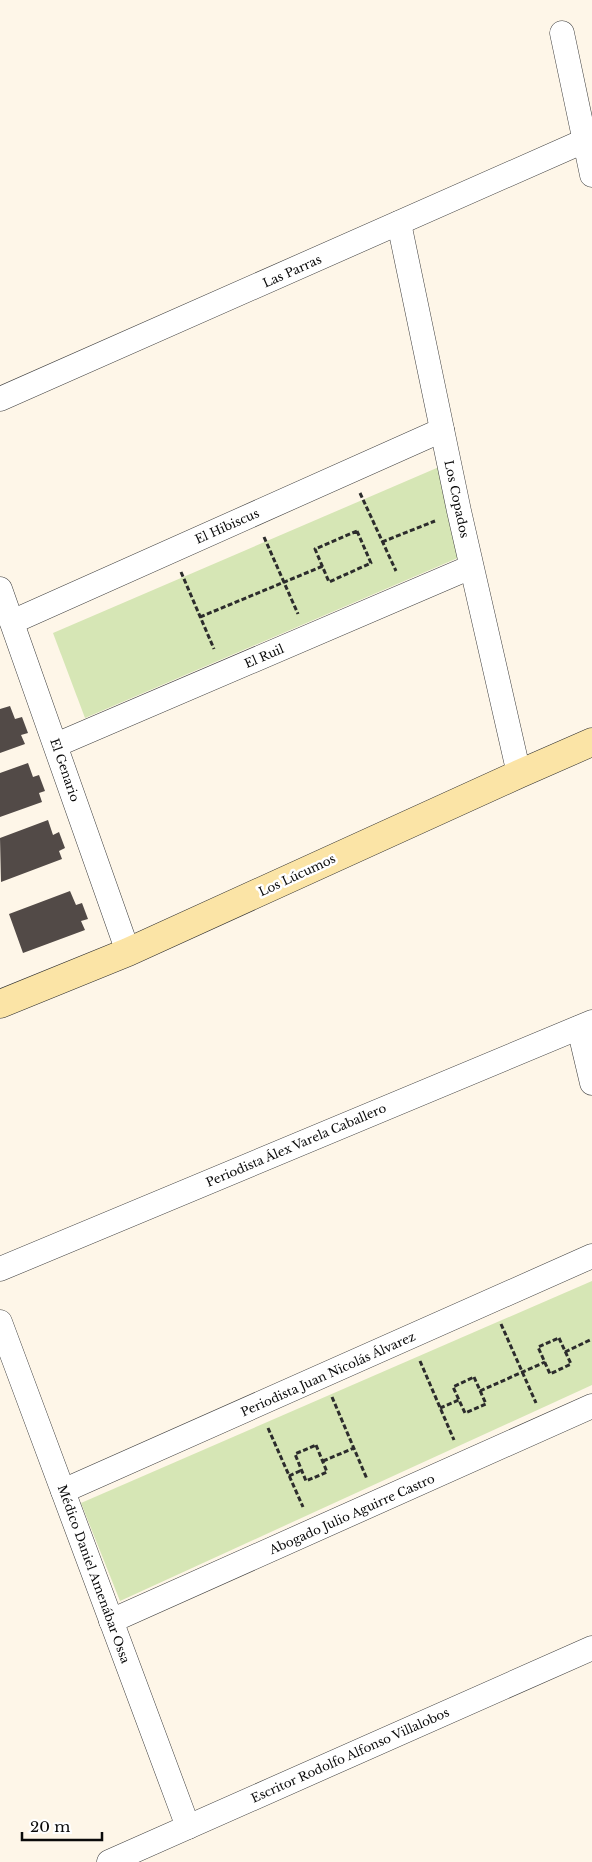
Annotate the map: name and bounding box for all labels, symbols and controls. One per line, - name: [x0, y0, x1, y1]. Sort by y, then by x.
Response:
- street label: Las Parras: [260, 251, 324, 291]
- street label: Los Copados: [441, 459, 473, 539]
- street label: El Hibiscus: [193, 505, 261, 547]
- street label: El Ruil: [242, 641, 286, 671]
- street label: El Genario: [47, 736, 83, 804]
- street label: Los Lúcumos: [256, 851, 338, 899]
- street label: Periodista Álex Varela Caballero: [203, 1099, 388, 1190]
- street label: Periodista Juan Nicolás Álvarez: [238, 1328, 418, 1419]
- street label: Abogado Julio Aguirre Castro: [266, 1471, 437, 1558]
- street label: Médico Daniel Amenábar Ossa: [55, 1483, 133, 1666]
- street label: Escritor Rodolfo Alfonso Villalobos: [249, 1704, 451, 1806]
- scale bar: [22, 1810, 102, 1842]
- text: 20 m: [30, 1817, 70, 1836]

